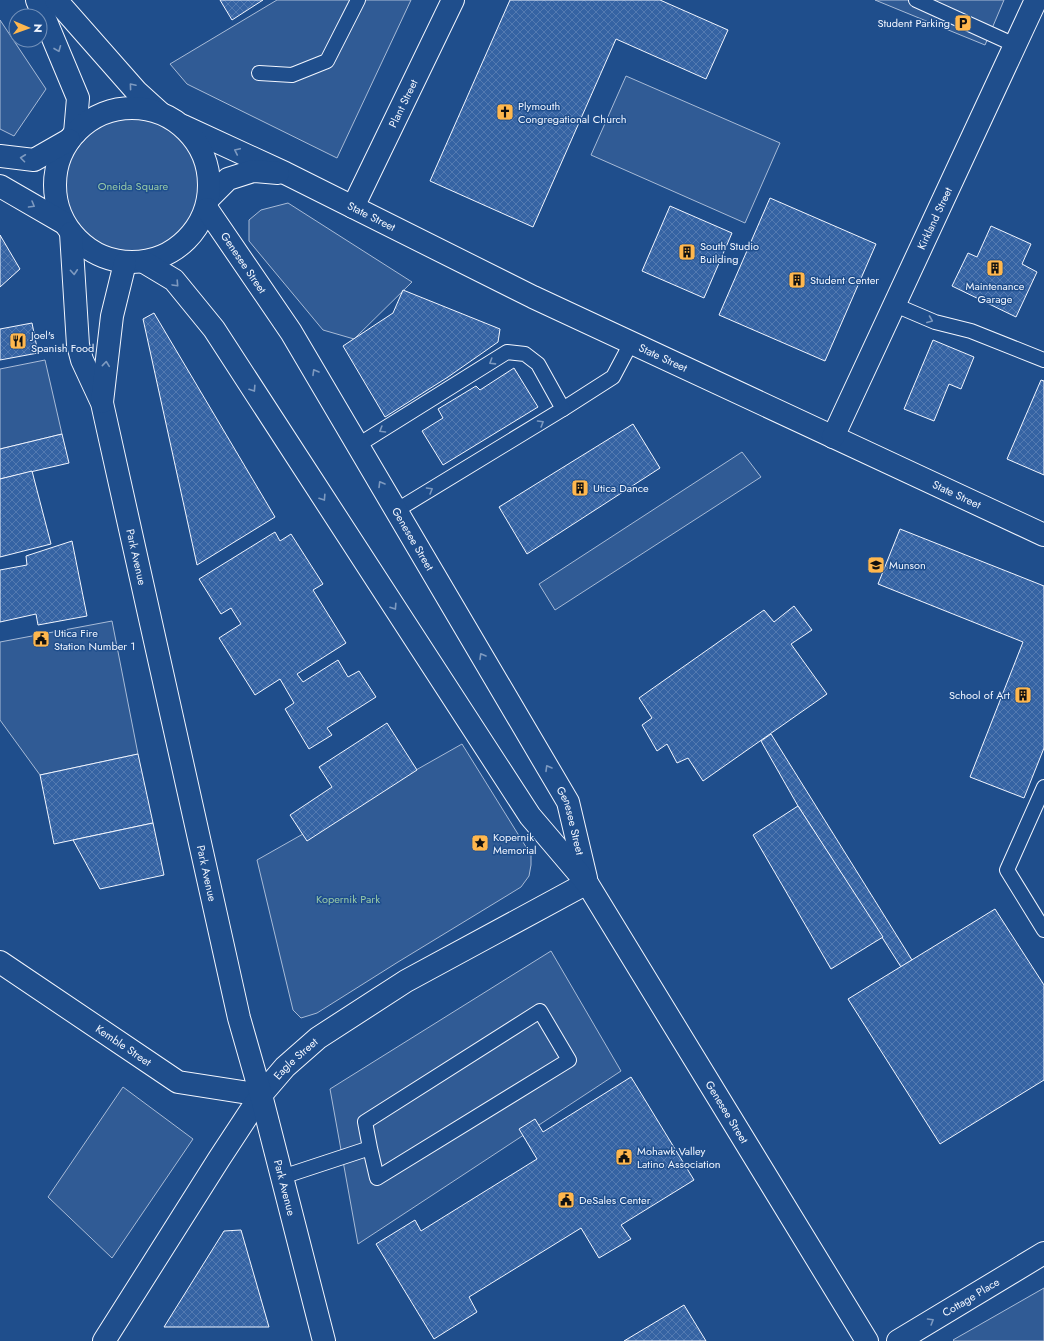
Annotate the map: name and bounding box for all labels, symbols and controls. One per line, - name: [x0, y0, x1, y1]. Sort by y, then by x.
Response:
- north arrow: [8, 8, 48, 48]
- parking icon: Student Parking: [953, 13, 973, 33]
- place label: Student Parking: [877, 15, 950, 31]
- text: N: [30, 24, 46, 33]
- one-way arrow: [53, 44, 61, 52]
- street label: Plant Street: [385, 76, 422, 130]
- one-way arrow: [129, 83, 136, 90]
- place label: Plymouth Congregational Church: [518, 98, 627, 127]
- church icon: Plymouth Congregational Church: [495, 102, 515, 122]
- one-way arrow: [234, 148, 241, 156]
- one-way arrow: [20, 154, 26, 163]
- park label: Oneida Square: [98, 178, 169, 194]
- street label: Kirkland Street: [913, 184, 956, 252]
- street label: State Street: [345, 197, 399, 235]
- one-way arrow: [28, 200, 35, 207]
- street label: Genesee Street: [217, 229, 270, 297]
- place label: South Studio Building: [700, 238, 759, 267]
- building icon: South Studio Building: [677, 242, 697, 262]
- building icon: Maintenance Garage: [985, 258, 1005, 278]
- one-way arrow: [69, 269, 78, 275]
- building icon: Student Center: [787, 270, 807, 290]
- place label: Student Center: [810, 272, 879, 288]
- place label: Maintenance Garage: [966, 278, 1025, 307]
- one-way arrow: [172, 279, 179, 286]
- one-way arrow: [926, 315, 934, 323]
- place label: Joel's Spanish Food: [29, 327, 94, 356]
- restaurant icon: Joel's Spanish Food: [8, 331, 28, 351]
- street label: State Street: [636, 339, 690, 376]
- one-way arrow: [489, 357, 496, 364]
- one-way arrow: [101, 361, 110, 367]
- one-way arrow: [312, 369, 319, 376]
- one-way arrow: [248, 384, 255, 391]
- one-way arrow: [537, 420, 544, 427]
- one-way arrow: [379, 426, 386, 433]
- street label: State Street: [930, 476, 984, 513]
- building icon: Utica Dance: [570, 478, 590, 498]
- place label: Utica Dance: [593, 480, 649, 496]
- one-way arrow: [378, 481, 385, 488]
- one-way arrow: [426, 488, 433, 495]
- one-way arrow: [319, 493, 326, 500]
- street label: Genesee Street: [388, 504, 438, 574]
- street label: Park Avenue: [122, 527, 150, 587]
- school or university icon: Munson: [866, 555, 886, 575]
- place label: Munson: [889, 557, 926, 573]
- one-way arrow: [389, 602, 396, 609]
- place label: Utica Fire Station Number 1: [54, 625, 135, 654]
- public building icon: Utica Fire Station Number 1: [31, 629, 51, 649]
- one-way arrow: [480, 653, 487, 660]
- building icon: School of Art: [1013, 685, 1033, 705]
- place label: School of Art: [949, 687, 1010, 703]
- one-way arrow: [546, 765, 553, 772]
- street label: Genesee Street: [552, 783, 588, 857]
- place label: Kopernik Memorial: [493, 829, 537, 858]
- place icon: Kopernik Memorial: [470, 833, 490, 853]
- street label: Park Avenue: [193, 844, 221, 903]
- park label: Kopernik Park: [316, 891, 380, 907]
- street label: Kemble Street: [92, 1021, 155, 1070]
- street label: Eagle Street: [270, 1034, 321, 1083]
- street label: Genesee Street: [702, 1077, 752, 1147]
- place label: Mohawk Valley Latino Association: [637, 1143, 721, 1172]
- public building icon: Mohawk Valley Latino Association: [614, 1147, 634, 1167]
- street label: Park Avenue: [270, 1158, 300, 1218]
- public building icon: DeSales Center: [556, 1190, 576, 1210]
- place label: DeSales Center: [579, 1192, 651, 1208]
- street label: Cottage Place: [939, 1274, 1003, 1321]
- one-way arrow: [927, 1318, 934, 1325]

